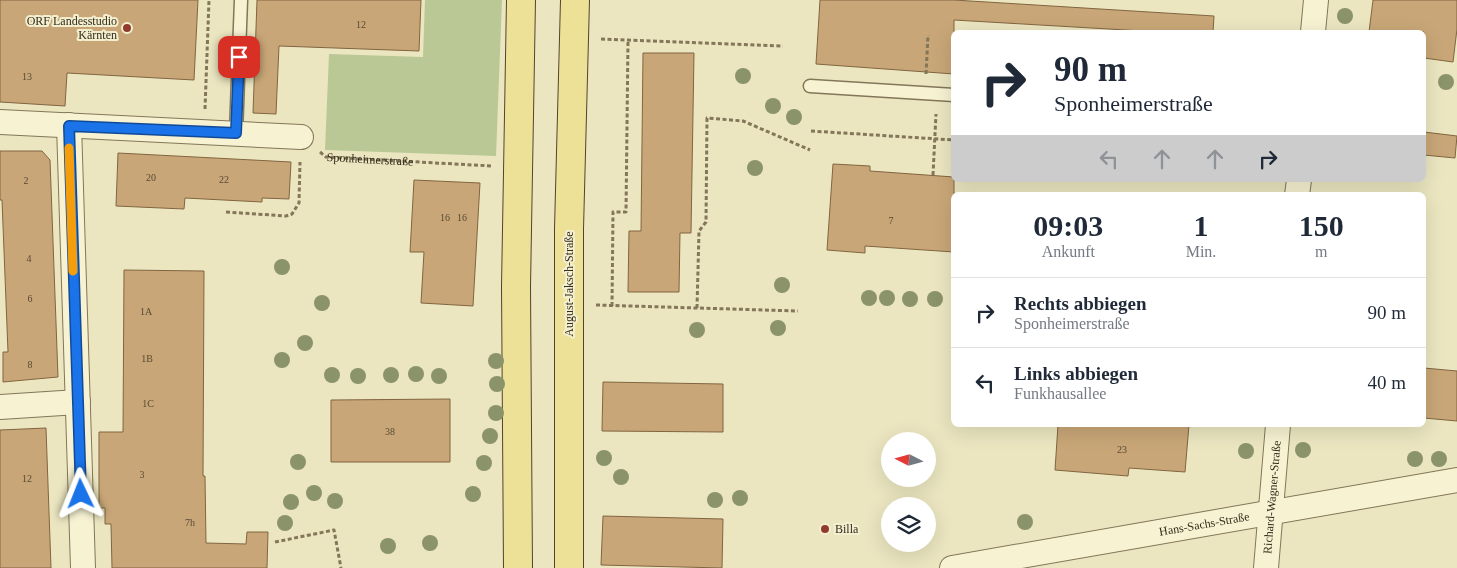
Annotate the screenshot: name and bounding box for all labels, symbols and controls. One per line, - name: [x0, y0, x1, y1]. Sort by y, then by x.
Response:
- place label: ORF Landesstudio Kärnten: [27, 14, 117, 42]
- house number: 12: [356, 19, 366, 30]
- marker: ORF Landesstudio Kärnten: [121, 22, 133, 34]
- pin: [218, 36, 260, 78]
- icon: arrive: [225, 43, 253, 71]
- icon: right: [971, 50, 1036, 115]
- text: 90 m: [1054, 50, 1127, 89]
- house number: 13: [22, 71, 32, 82]
- text: Sponheimerstraße: [1054, 91, 1213, 116]
- icon: left: [1095, 145, 1123, 173]
- icon: ahead: [1148, 145, 1176, 173]
- icon: ahead: [1201, 145, 1229, 173]
- icon: right: [1254, 145, 1282, 173]
- street label: Sponheimerstraße: [326, 150, 414, 169]
- house number: 20: [146, 172, 156, 183]
- house number: 22: [219, 174, 229, 185]
- house number: 2: [24, 175, 29, 186]
- text: 09:03: [1033, 209, 1103, 242]
- text: 1: [1193, 209, 1208, 242]
- text: 150: [1299, 209, 1344, 242]
- house number: 16: [440, 212, 450, 223]
- house number: 16: [457, 212, 467, 223]
- house number: 7: [889, 215, 894, 226]
- street label: August-Jaksch-Straße: [562, 231, 576, 337]
- text: Ankunft: [1042, 243, 1095, 260]
- text: Min.: [1186, 243, 1216, 260]
- text: m: [1315, 243, 1327, 260]
- house number: 4: [27, 253, 32, 264]
- house number: 6: [28, 293, 33, 304]
- text: Rechts abbiegen: [1014, 293, 1146, 314]
- icon: right: [971, 299, 999, 327]
- text: 90 m: [1367, 302, 1406, 323]
- house number: 1A: [140, 306, 153, 317]
- text: Sponheimerstraße: [1014, 315, 1130, 332]
- house number: 1B: [141, 353, 153, 364]
- house number: 8: [28, 359, 33, 370]
- text: Links abbiegen: [1014, 363, 1138, 384]
- icon: left: [971, 369, 999, 397]
- text: 40 m: [1367, 372, 1406, 393]
- text: Funkhausallee: [1014, 385, 1106, 402]
- house number: 1C: [142, 398, 154, 409]
- house number: 38: [385, 426, 395, 437]
- north arrow: [881, 432, 936, 488]
- map controls: [881, 432, 936, 552]
- street label: Richard-Wagner-Straße: [1260, 440, 1284, 554]
- house number: 23: [1117, 444, 1127, 455]
- position arrow: [54, 467, 106, 519]
- house number: 3: [140, 469, 145, 480]
- house number: 12: [22, 473, 32, 484]
- button: layers: [881, 497, 936, 552]
- street label: Hans-Sachs-Straße: [1158, 509, 1250, 539]
- house number: 7h: [185, 517, 195, 528]
- place label: Billa: [835, 522, 859, 536]
- marker: Billa: [819, 523, 831, 535]

